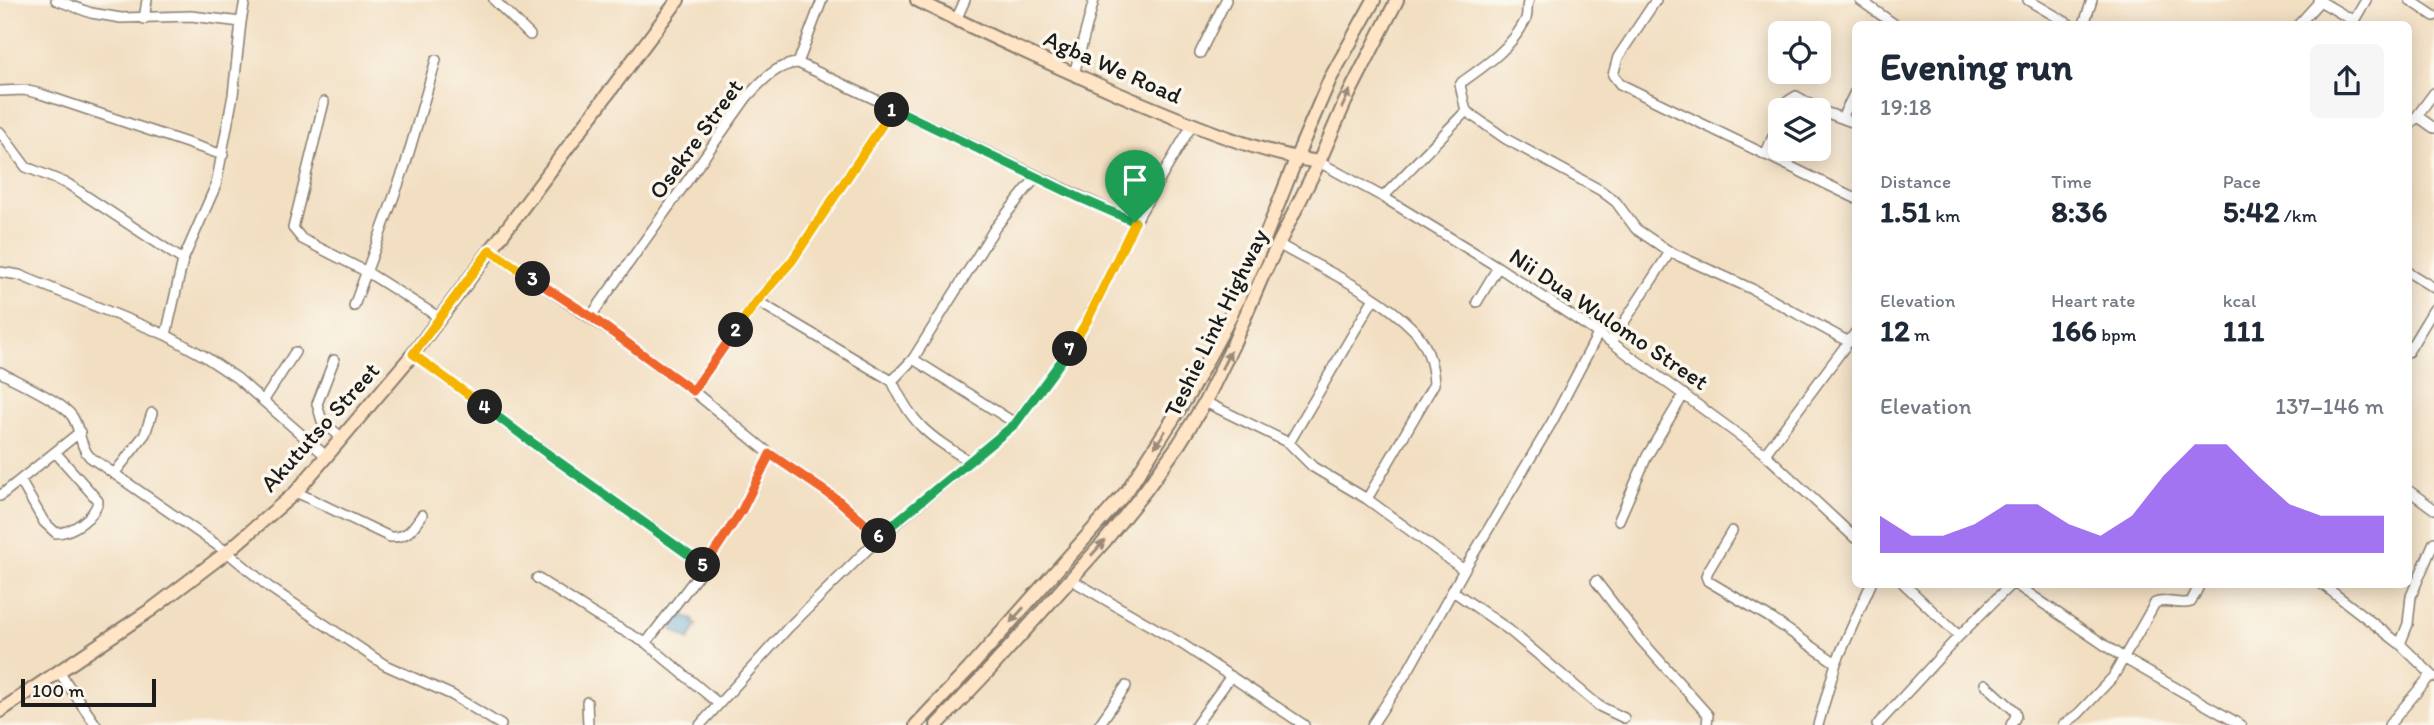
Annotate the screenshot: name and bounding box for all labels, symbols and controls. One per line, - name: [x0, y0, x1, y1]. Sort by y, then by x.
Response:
- map controls: [1768, 21, 1831, 161]
- button: locate: [1768, 21, 1831, 84]
- street label: Agba We Road: [1040, 23, 1187, 110]
- text: Evening run: [1880, 44, 2073, 90]
- button: share: [2310, 44, 2384, 118]
- street label: Osekre Street: [642, 73, 749, 205]
- one-way arrow: [1340, 89, 1352, 109]
- pin: 1: [874, 92, 910, 128]
- text: 19:18: [1880, 93, 1932, 121]
- text: 1: [887, 98, 896, 121]
- button: layers: [1768, 98, 1831, 161]
- pin: [1105, 150, 1165, 222]
- icon: arrive: [1116, 161, 1154, 199]
- text: Distance: [1880, 170, 1951, 193]
- text: Time: [2051, 170, 2092, 193]
- text: Pace: [2223, 170, 2261, 193]
- text: 1.51: [1880, 193, 1931, 230]
- text: 8:36: [2051, 193, 2107, 230]
- text: 5:42: [2223, 193, 2280, 230]
- text: km: [1931, 204, 1960, 227]
- text: /km: [2280, 204, 2317, 227]
- street label: Teshie Link Highway: [1157, 224, 1274, 422]
- street label: Nii Dua Wulomo Street: [1504, 241, 1714, 396]
- pin: 3: [516, 262, 550, 296]
- text: 3: [527, 267, 538, 290]
- text: Elevation: [1880, 289, 1956, 312]
- text: Heart rate: [2051, 289, 2135, 312]
- text: kcal: [2223, 289, 2256, 312]
- pin: 2: [718, 312, 754, 348]
- text: 12: [1880, 312, 1910, 349]
- text: 166: [2051, 312, 2097, 349]
- text: 111: [2223, 312, 2264, 349]
- text: 2: [731, 318, 741, 341]
- text: m: [1910, 323, 1930, 346]
- text: bpm: [2097, 323, 2137, 346]
- pin: 7: [1052, 332, 1088, 366]
- text: 7: [1065, 337, 1074, 360]
- one-way arrow: [1220, 350, 1231, 370]
- street label: Akututso Street: [254, 356, 385, 497]
- pin: 4: [468, 390, 503, 424]
- text: Elevation: [1880, 392, 1971, 420]
- text: 137–146 m: [2275, 392, 2384, 420]
- text: 4: [479, 395, 490, 418]
- one-way arrow: [1154, 430, 1167, 449]
- pin: 6: [862, 518, 896, 554]
- text: 6: [873, 524, 884, 547]
- one-way arrow: [1090, 540, 1106, 557]
- pin: 5: [686, 548, 720, 582]
- text: 5: [698, 553, 707, 576]
- one-way arrow: [1010, 607, 1025, 624]
- scale bar: [21, 676, 156, 708]
- text: 100 m: [32, 679, 84, 702]

